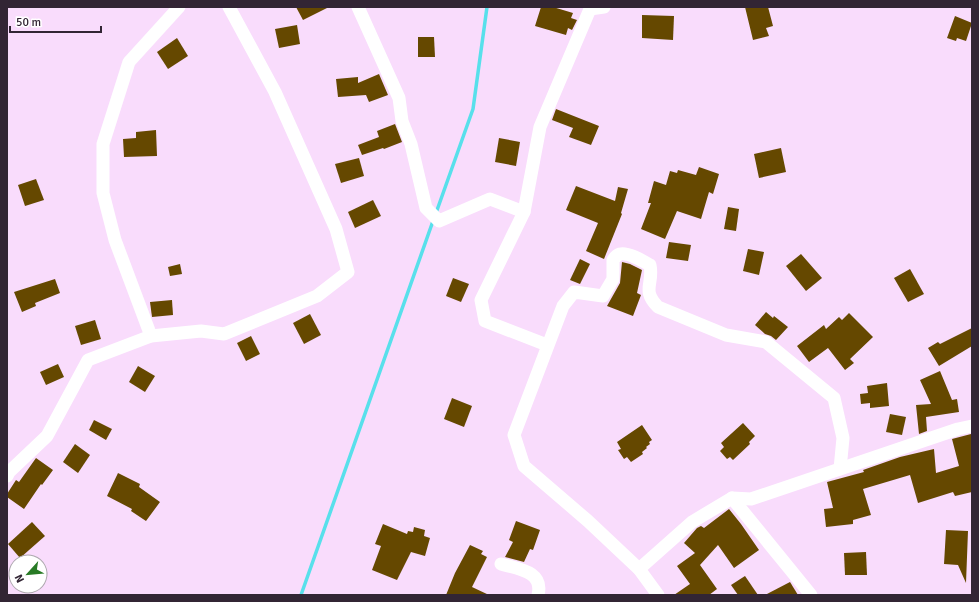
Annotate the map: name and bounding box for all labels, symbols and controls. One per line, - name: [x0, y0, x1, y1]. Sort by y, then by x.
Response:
- scale bar: [10, 8, 101, 34]
- text: 50 m: [16, 15, 41, 30]
- north arrow: [8, 554, 48, 594]
- text: N: [12, 572, 27, 585]

